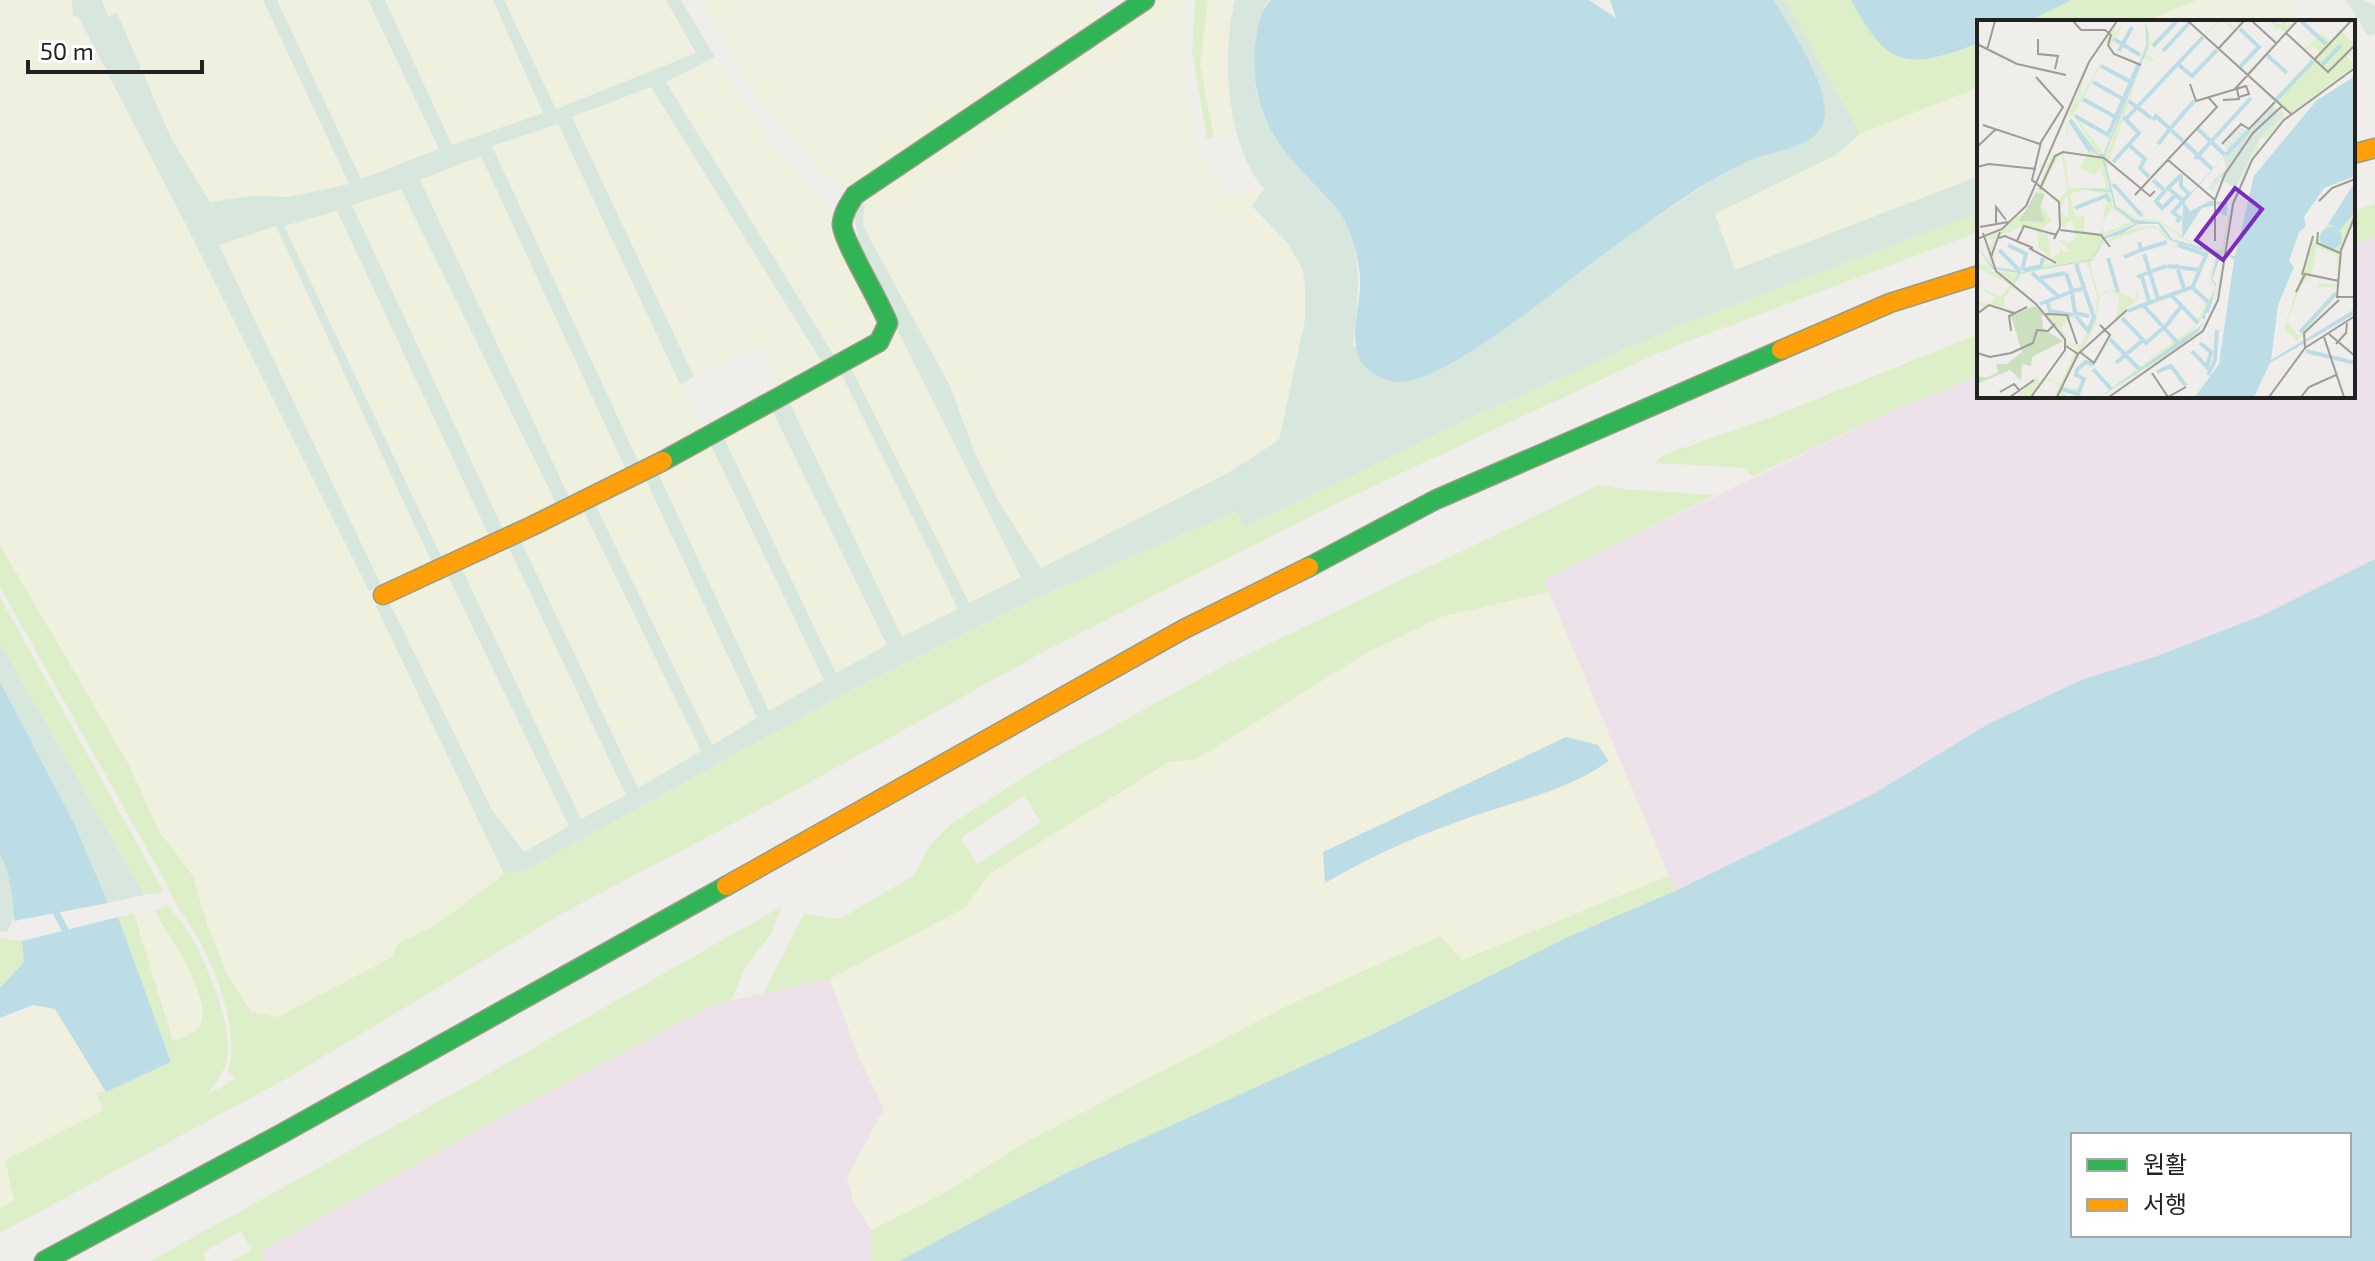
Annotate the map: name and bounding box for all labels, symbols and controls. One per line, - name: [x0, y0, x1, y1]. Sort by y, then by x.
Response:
- inset map: [1977, 20, 2355, 398]
- scale bar: [28, 24, 202, 74]
- text: 50 m: [40, 36, 94, 65]
- legend: [2071, 1133, 2351, 1237]
- text: 원활: [2143, 1149, 2187, 1178]
- text: 서행: [2143, 1189, 2187, 1218]

